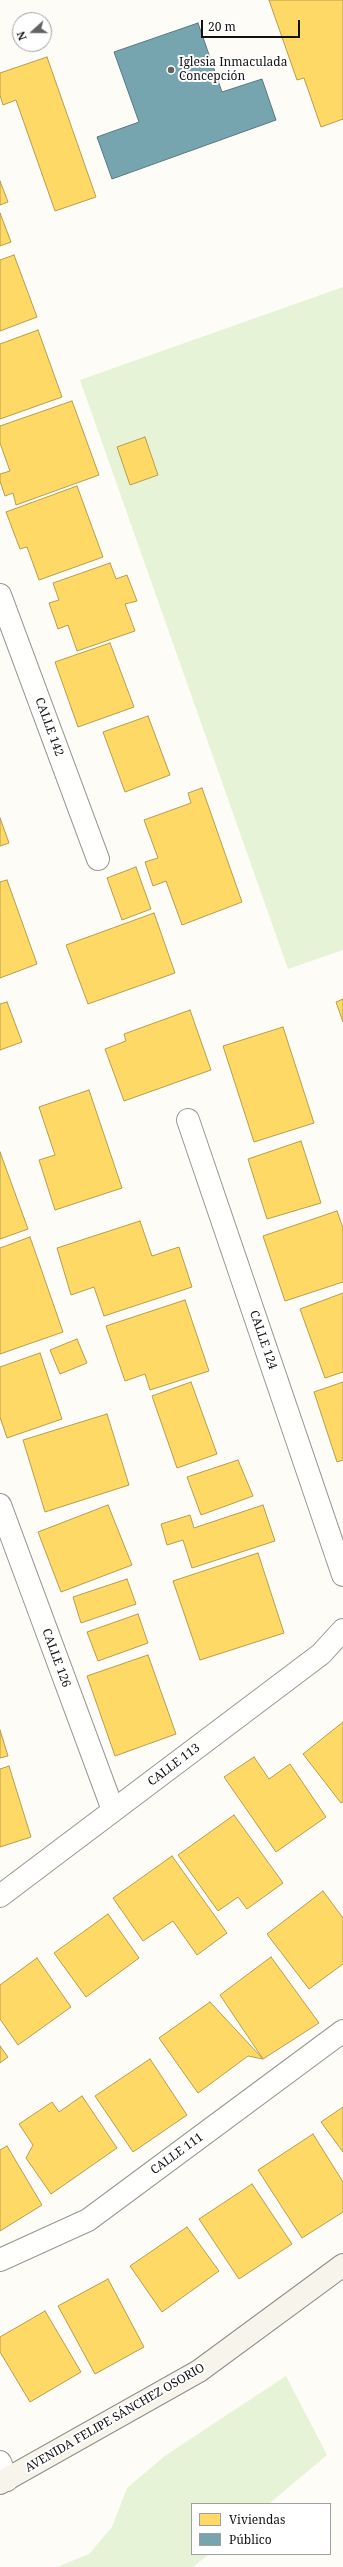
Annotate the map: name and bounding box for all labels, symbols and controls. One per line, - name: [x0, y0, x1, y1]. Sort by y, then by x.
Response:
- north arrow: [12, 12, 52, 52]
- scale bar: [203, 12, 302, 38]
- text: 20 m: [208, 18, 236, 35]
- text: N: [13, 29, 30, 43]
- place label: Iglesia Inmaculada Concepción: [179, 56, 287, 84]
- marker: Iglesia Inmaculada Concepción: [166, 65, 176, 75]
- street label: CALLE 142: [32, 696, 66, 758]
- street label: CALLE 124: [246, 1309, 280, 1371]
- street label: CALLE 126: [39, 1627, 73, 1689]
- street label: CALLE 113: [145, 1741, 203, 1789]
- street label: CALLE 111: [148, 2130, 206, 2178]
- street label: AVENIDA FELIPE SÁNCHEZ OSORIO: [23, 2361, 207, 2475]
- legend: [191, 2503, 331, 2555]
- text: Viviendas: [229, 2511, 285, 2528]
- text: Público: [229, 2531, 272, 2548]

